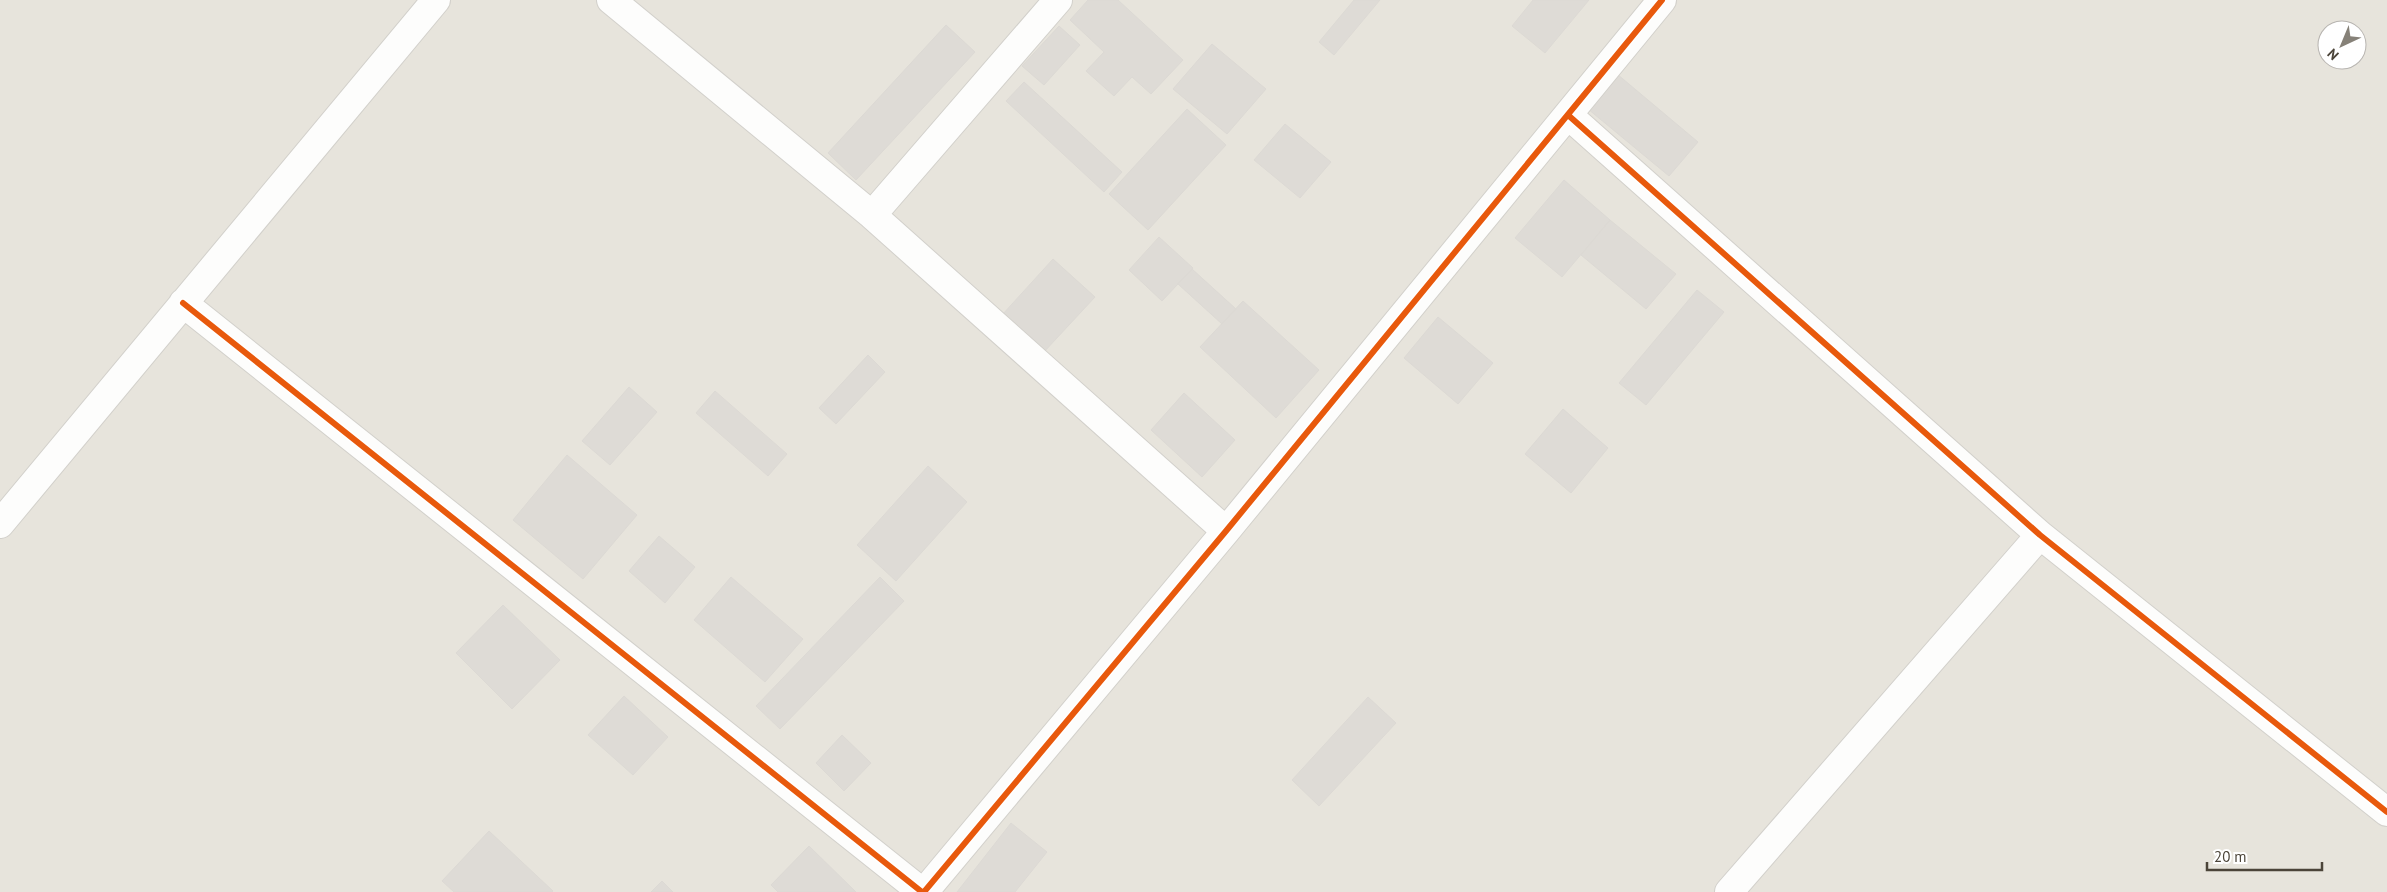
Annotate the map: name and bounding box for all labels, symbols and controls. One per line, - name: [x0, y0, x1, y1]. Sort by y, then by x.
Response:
- north arrow: [2317, 20, 2367, 70]
- text: N: [2323, 45, 2343, 64]
- scale bar: [2207, 840, 2322, 872]
- text: 20 m: [2214, 847, 2247, 866]

